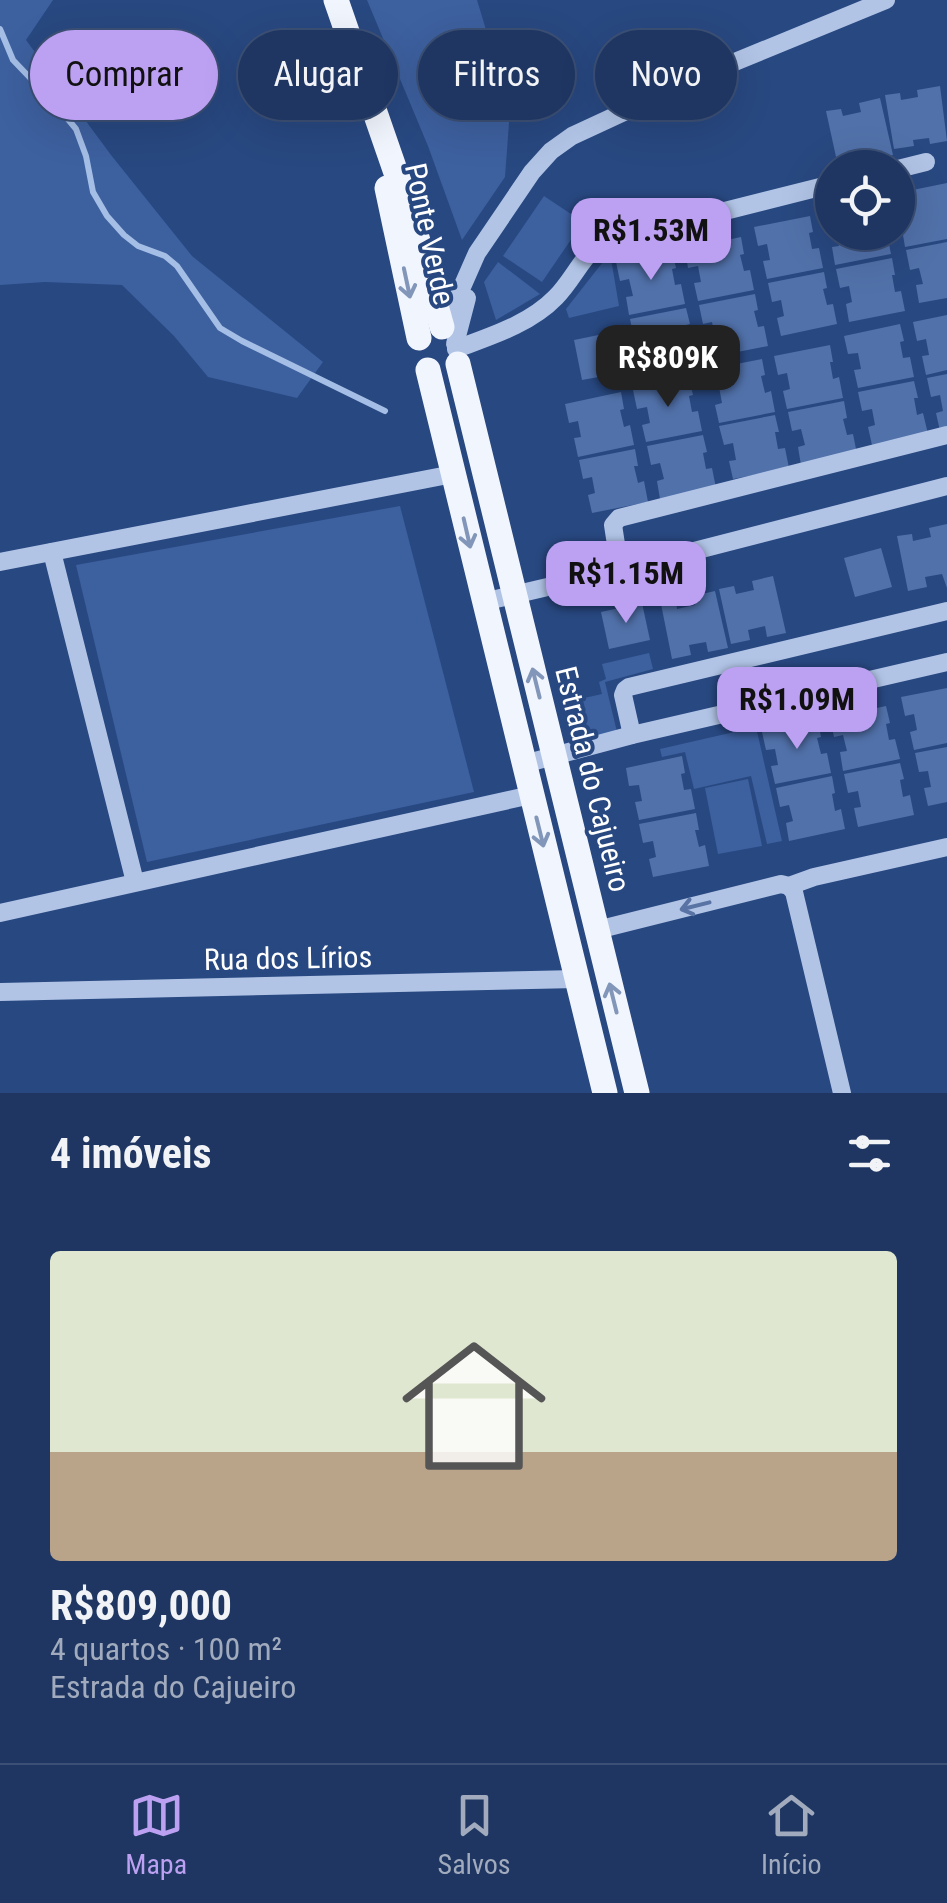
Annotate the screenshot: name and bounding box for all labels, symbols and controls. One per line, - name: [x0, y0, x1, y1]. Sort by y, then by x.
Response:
- chip: Comprar: [30, 30, 218, 120]
- chip: Alugar: [238, 30, 398, 120]
- chip: Filtros: [418, 30, 575, 120]
- chip: Novo: [595, 30, 737, 120]
- map controls: [815, 150, 915, 250]
- button: locate: [815, 150, 915, 250]
- street label: Ponte Verde: [398, 160, 462, 308]
- pin: R$1.53M: [559, 198, 743, 283]
- text: R$1.53M: [593, 211, 709, 249]
- one-way arrow: [399, 266, 417, 298]
- pin: R$809K: [587, 325, 749, 410]
- text: R$809K: [618, 338, 718, 376]
- one-way arrow: [459, 516, 477, 548]
- pin: R$1.15M: [534, 541, 718, 626]
- text: R$1.15M: [568, 554, 684, 592]
- street label: Estrada do Cajueiro: [548, 663, 638, 895]
- pin: R$1.09M: [705, 667, 889, 752]
- one-way arrow: [526, 668, 544, 700]
- text: R$1.09M: [739, 680, 855, 718]
- one-way arrow: [532, 816, 551, 847]
- one-way arrow: [680, 897, 711, 916]
- street label: Rua dos Lírios: [204, 939, 372, 977]
- one-way arrow: [603, 983, 622, 1014]
- icon: filters: [842, 1126, 897, 1181]
- text: 4 imóveis: [50, 1129, 212, 1178]
- icon: home: [384, 1316, 564, 1496]
- text: R$809,000: [50, 1581, 232, 1630]
- text: 4 quartos · 100 m²: [50, 1630, 282, 1668]
- text: Estrada do Cajueiro: [50, 1668, 296, 1706]
- tab: Mapa: [125, 1788, 187, 1881]
- tab: Salvos: [438, 1788, 511, 1881]
- tab: Início: [761, 1788, 822, 1881]

